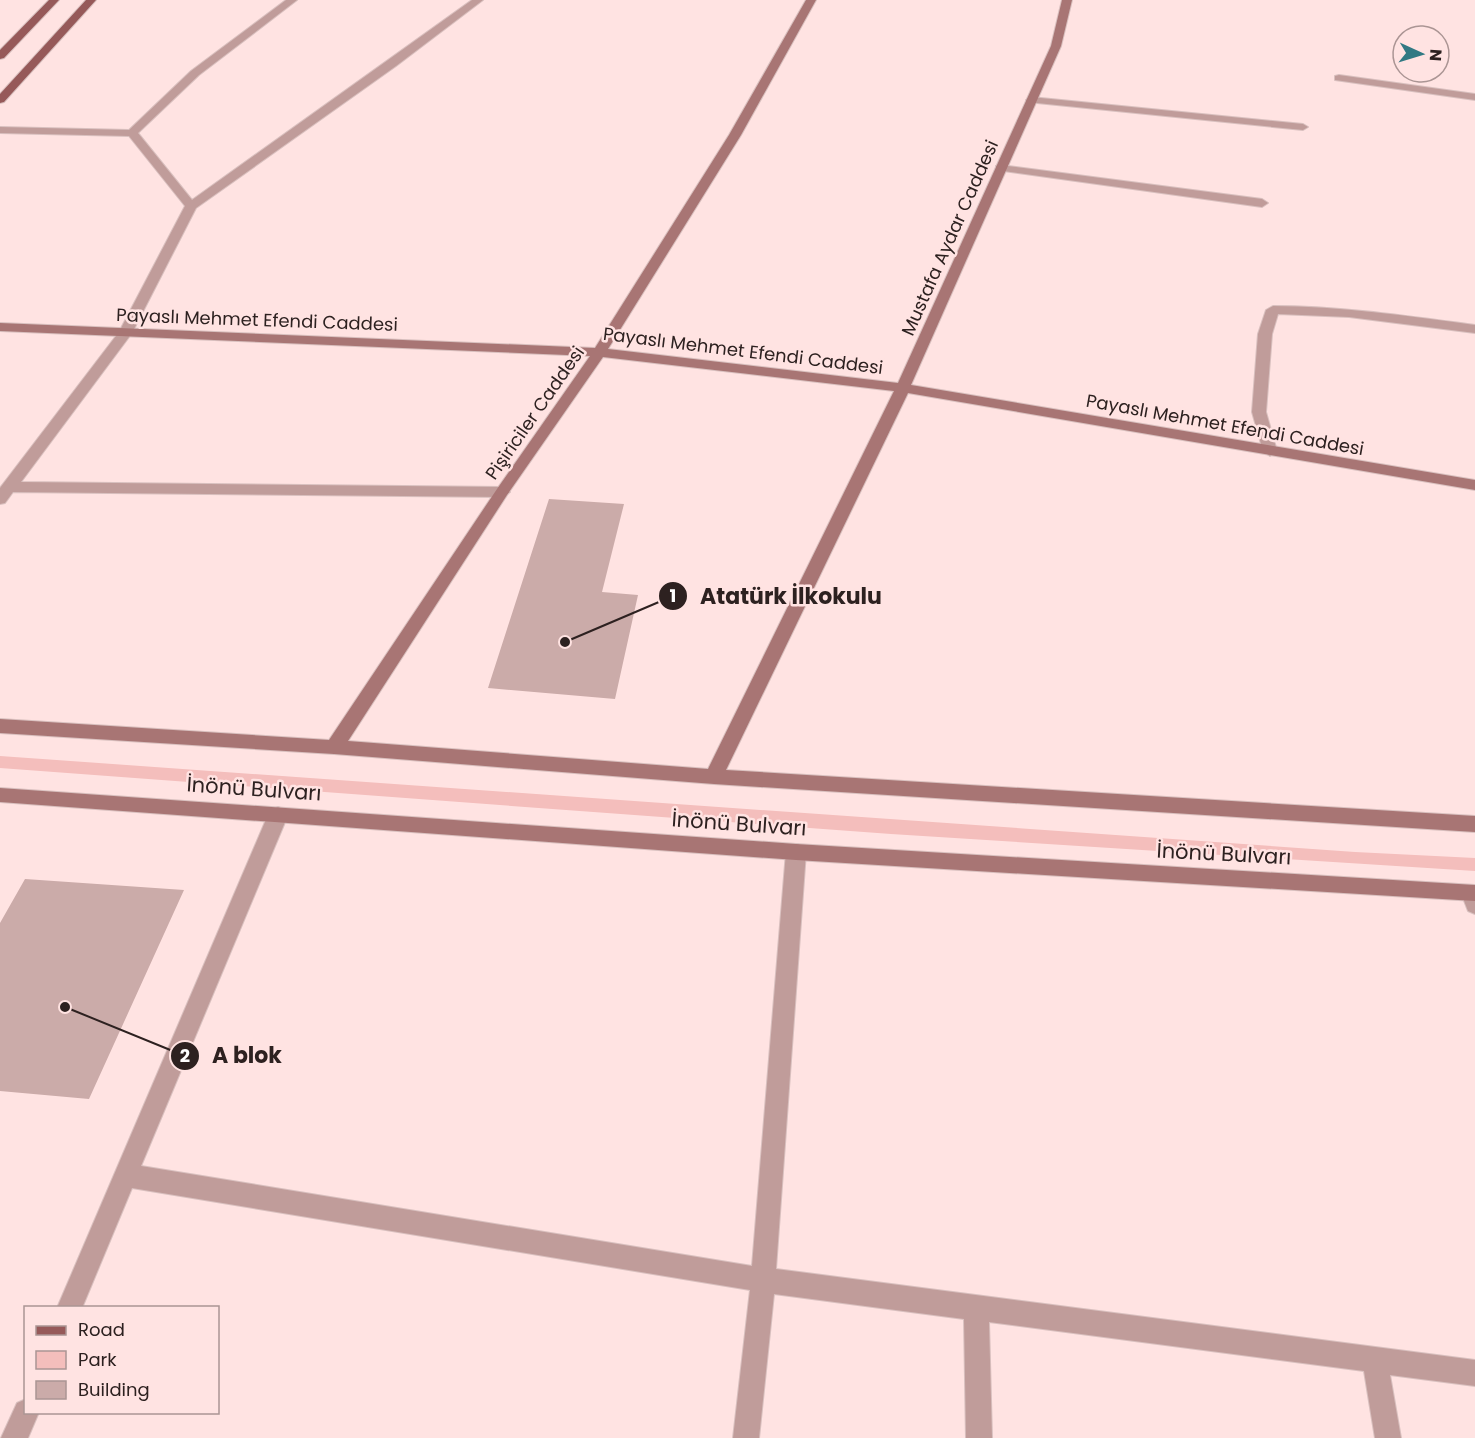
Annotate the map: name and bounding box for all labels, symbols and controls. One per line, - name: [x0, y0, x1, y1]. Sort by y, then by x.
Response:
- north arrow: [1391, 24, 1451, 84]
- text: N: [1424, 48, 1447, 62]
- street label: Mustafa Aydar Caddesi: [895, 136, 1004, 340]
- street label: Payaslı Mehmet Efendi Caddesi: [116, 302, 398, 337]
- street label: Payaslı Mehmet Efendi Caddesi: [602, 321, 884, 380]
- street label: Pişiriciler Caddesi: [479, 341, 590, 484]
- street label: Payaslı Mehmet Efendi Caddesi: [1084, 388, 1366, 461]
- callout: Atatürk İlkokulu: [658, 576, 894, 616]
- text: Atatürk İlkokulu: [700, 581, 882, 612]
- text: 1: [670, 583, 676, 608]
- street label: İnönü Bulvarı: [186, 769, 322, 808]
- street label: İnönü Bulvarı: [671, 804, 807, 843]
- street label: İnönü Bulvarı: [1156, 835, 1292, 872]
- callout: A blok: [170, 1036, 294, 1076]
- text: A blok: [212, 1040, 282, 1071]
- text: 2: [180, 1043, 190, 1068]
- legend: [24, 1306, 219, 1414]
- text: Road: [78, 1317, 125, 1342]
- text: Park: [78, 1347, 117, 1372]
- text: Building: [78, 1377, 150, 1402]

